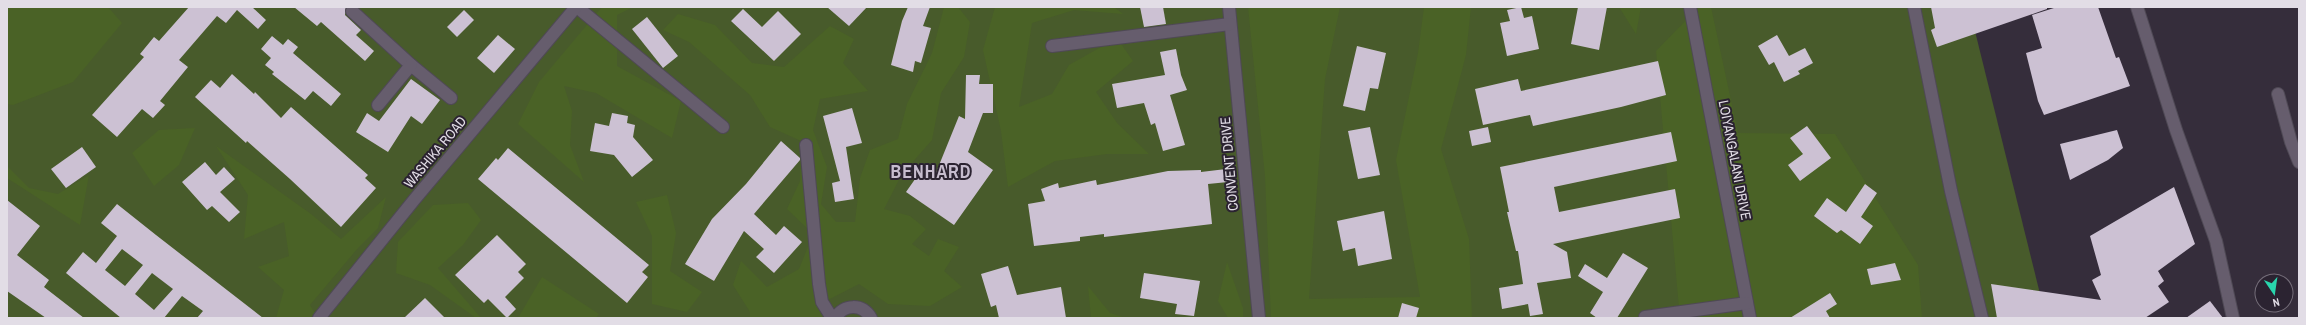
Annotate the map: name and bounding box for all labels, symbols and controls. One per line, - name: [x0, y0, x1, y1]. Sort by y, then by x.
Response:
- street label: LOIYANGALANI DRIVE: [1715, 99, 1755, 221]
- street label: WASHIKA ROAD: [400, 112, 470, 192]
- street label: CONVENT DRIVE: [1216, 116, 1242, 212]
- district label: BENHARD: [891, 159, 971, 184]
- north arrow: [2254, 273, 2294, 313]
- text: N: [2272, 295, 2281, 310]

